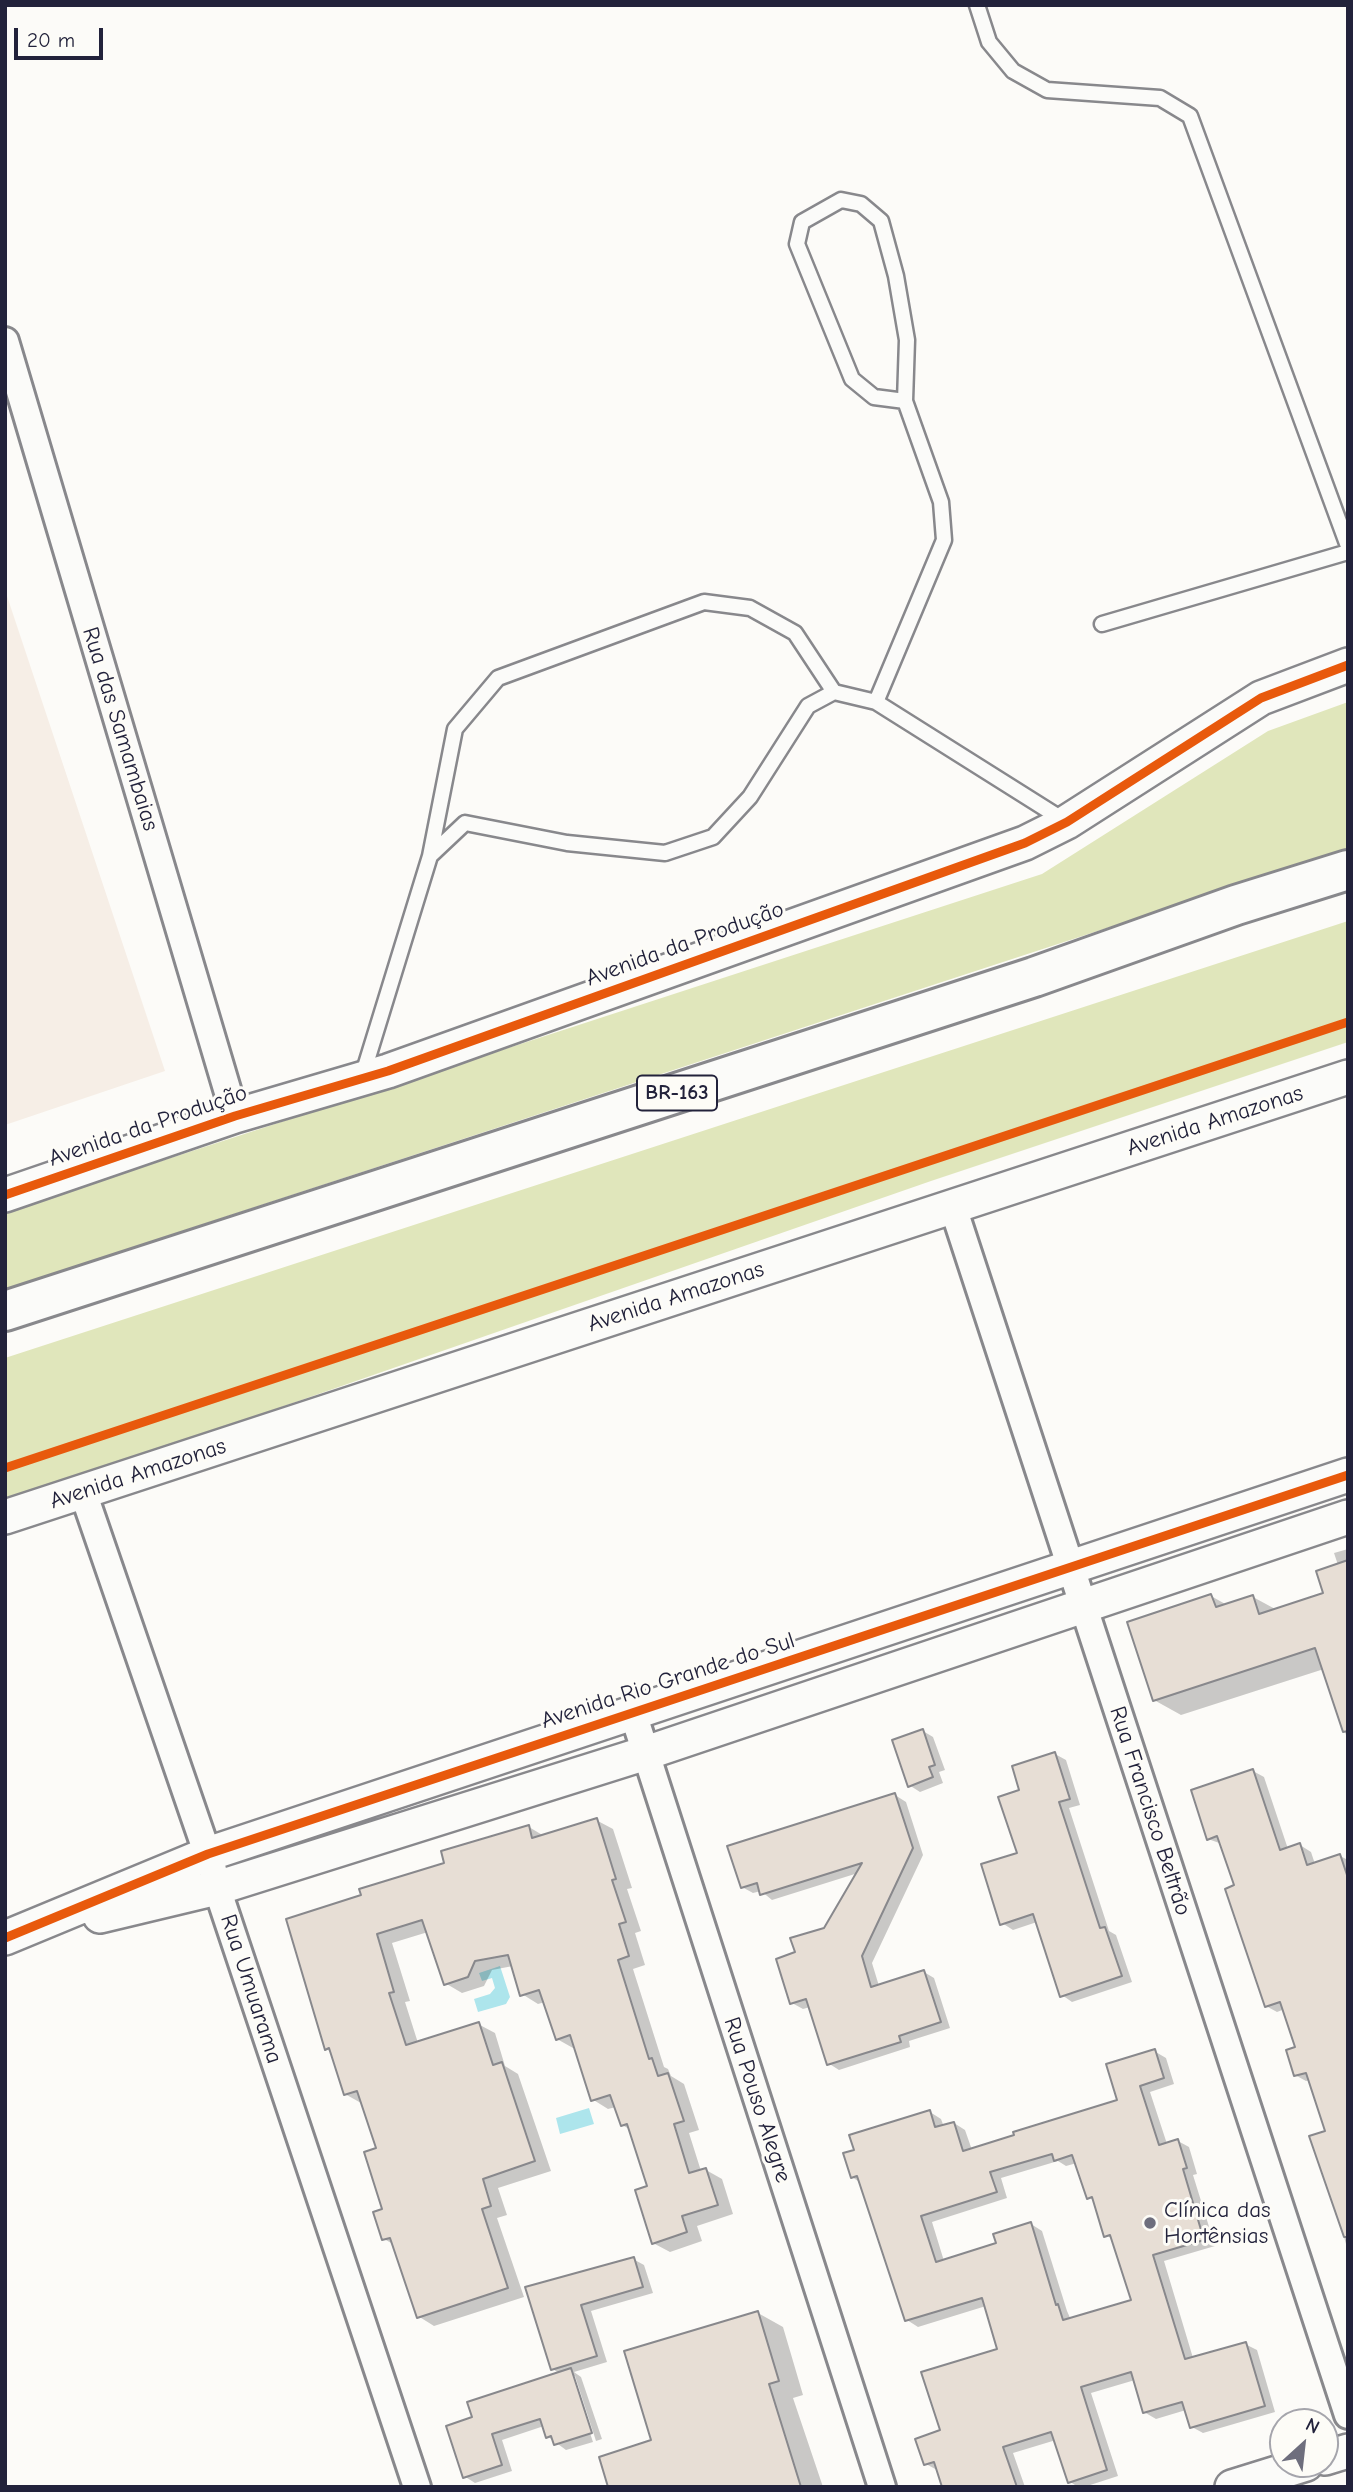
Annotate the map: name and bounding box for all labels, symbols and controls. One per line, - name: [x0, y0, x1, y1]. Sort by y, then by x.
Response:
- scale bar: [18, 14, 107, 58]
- text: 20 m: [27, 28, 75, 52]
- street label: Rua das Samambaias: [76, 624, 164, 834]
- street label: Avenida da Produção: [582, 895, 788, 993]
- road number: BR-163: [637, 1076, 717, 1110]
- street label: Avenida da Produção: [45, 1079, 251, 1173]
- street label: Avenida Amazonas: [1123, 1079, 1307, 1163]
- street label: Avenida Amazonas: [584, 1255, 768, 1339]
- street label: Avenida Amazonas: [46, 1432, 230, 1516]
- street label: Avenida Rio Grande do Sul: [538, 1627, 798, 1735]
- street label: Rua Francisco Beltrão: [1103, 1703, 1197, 1919]
- street label: Rua Umuarama: [214, 1911, 288, 2067]
- street label: Rua Pouso Alegre: [717, 2014, 797, 2186]
- place label: Clínica das Hortênsias: [1164, 2196, 1271, 2250]
- marker: Clínica das Hortênsias: [1142, 2215, 1158, 2231]
- north arrow: [1269, 2408, 1339, 2478]
- text: N: [1302, 2413, 1323, 2439]

